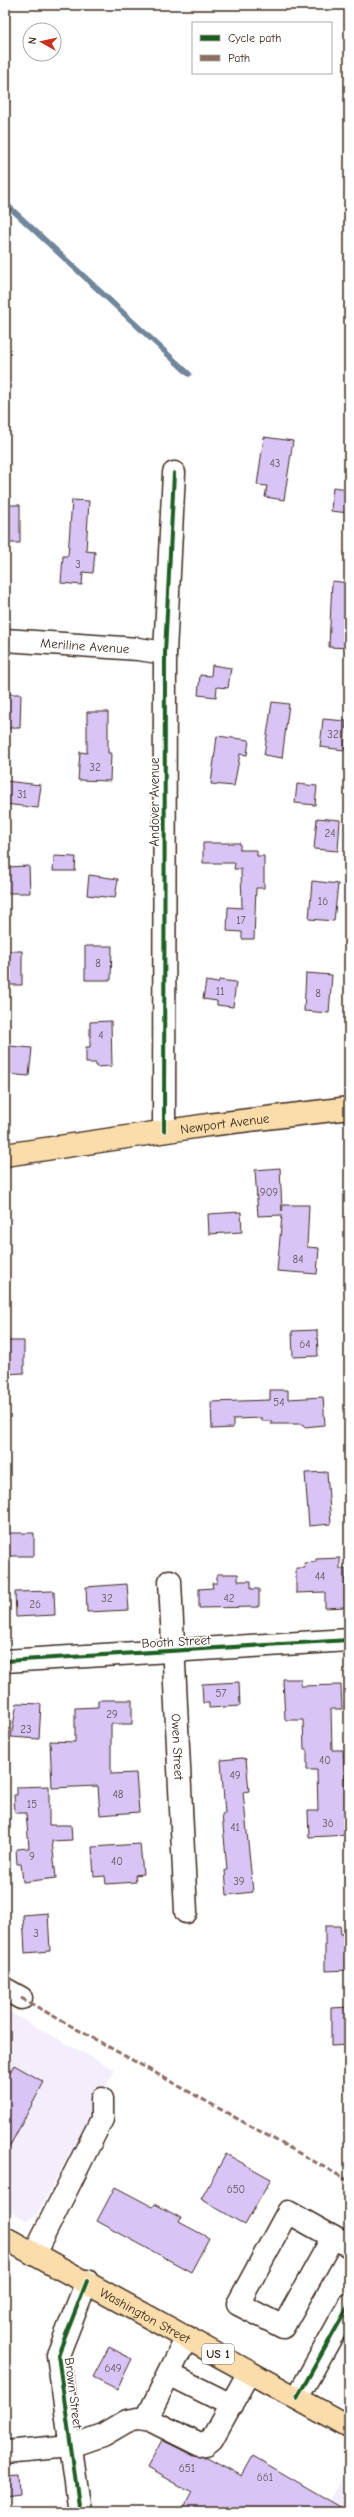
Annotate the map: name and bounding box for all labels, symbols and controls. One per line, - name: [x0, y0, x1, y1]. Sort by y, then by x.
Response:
- north arrow: [22, 22, 62, 62]
- legend: [192, 22, 332, 74]
- text: Cycle path: [228, 31, 281, 45]
- text: N: [26, 36, 40, 45]
- text: Path: [228, 51, 250, 65]
- house number: 43: [270, 457, 280, 470]
- house number: 3: [75, 558, 81, 571]
- street label: Meriline Avenue: [40, 635, 130, 656]
- house number: 32: [327, 728, 339, 741]
- street label: Andover Avenue: [147, 757, 162, 847]
- house number: 32: [89, 761, 101, 774]
- house number: 31: [17, 788, 27, 801]
- house number: 24: [324, 827, 336, 840]
- house number: 16: [318, 895, 328, 908]
- house number: 17: [236, 914, 246, 927]
- house number: 8: [95, 957, 101, 970]
- house number: 11: [216, 985, 224, 998]
- house number: 8: [315, 987, 321, 1000]
- house number: 4: [98, 1029, 104, 1042]
- street label: Newport Avenue: [179, 1111, 271, 1137]
- house number: 909: [260, 1186, 278, 1199]
- house number: 84: [293, 1253, 304, 1266]
- house number: 64: [299, 1338, 311, 1351]
- house number: 54: [273, 1396, 285, 1409]
- house number: 44: [315, 1570, 325, 1583]
- house number: 32: [101, 1592, 113, 1605]
- house number: 42: [223, 1592, 235, 1605]
- house number: 26: [29, 1598, 41, 1611]
- street label: Booth Street: [141, 1632, 212, 1651]
- house number: 57: [215, 1687, 227, 1700]
- house number: 29: [106, 1708, 118, 1721]
- street label: Owen Street: [168, 1713, 187, 1782]
- house number: 23: [20, 1723, 32, 1736]
- house number: 40: [319, 1754, 331, 1767]
- house number: 49: [229, 1769, 241, 1782]
- house number: 48: [113, 1788, 124, 1801]
- house number: 15: [27, 1798, 37, 1811]
- house number: 36: [322, 1817, 334, 1830]
- house number: 41: [230, 1821, 240, 1834]
- house number: 9: [29, 1850, 35, 1863]
- house number: 40: [111, 1855, 123, 1868]
- house number: 39: [233, 1875, 245, 1888]
- house number: 3: [33, 1927, 39, 1940]
- house number: 650: [227, 2183, 245, 2196]
- street label: Washington Street: [97, 2285, 194, 2347]
- road number: US 1: [202, 2344, 234, 2364]
- street label: Brown Street: [62, 2357, 85, 2431]
- house number: 649: [104, 2362, 122, 2375]
- house number: 651: [179, 2462, 195, 2475]
- house number: 661: [257, 2471, 273, 2484]

